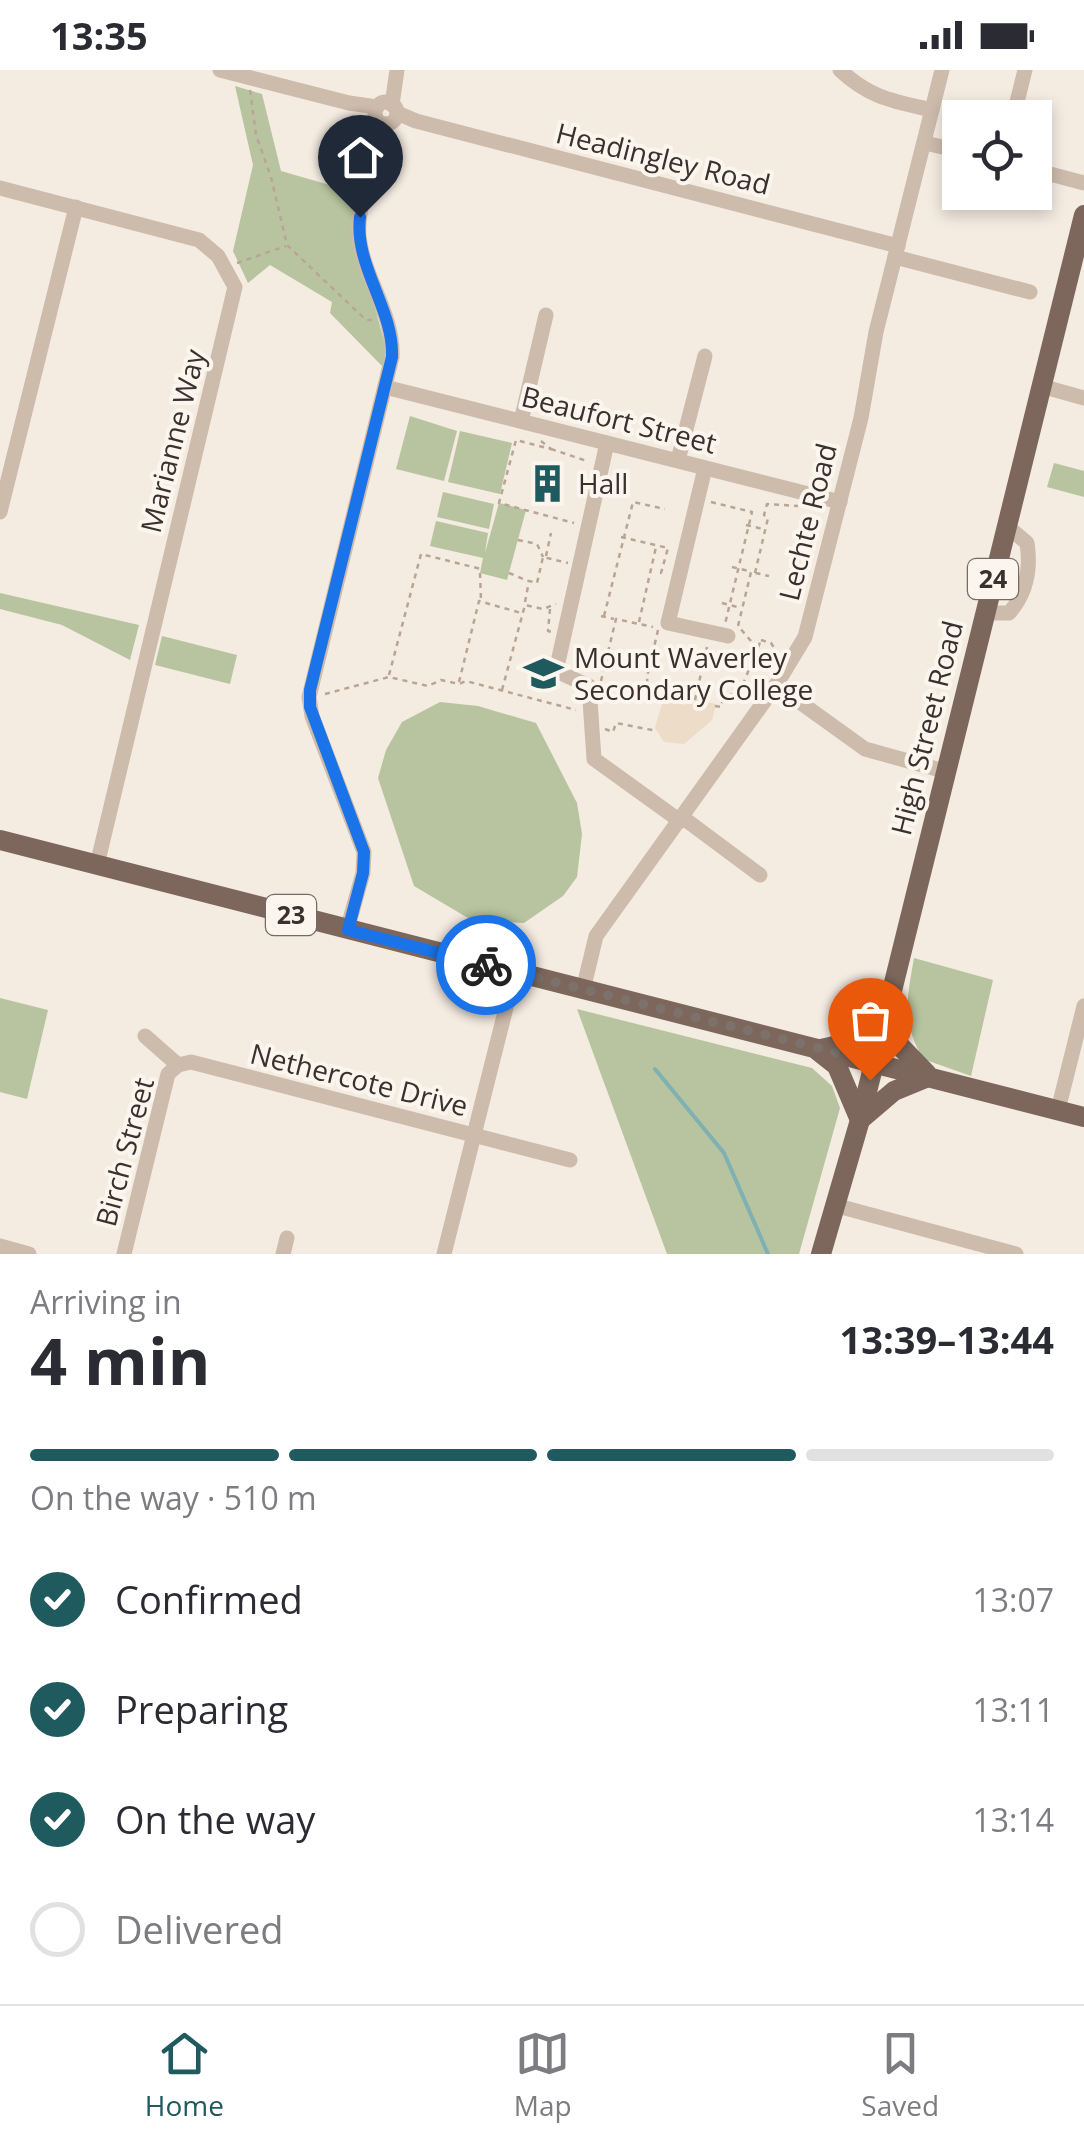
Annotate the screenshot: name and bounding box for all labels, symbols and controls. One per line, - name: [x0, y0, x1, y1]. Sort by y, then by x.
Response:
- text: 13:35: [50, 9, 148, 61]
- map controls: [942, 100, 1052, 210]
- button: locate: [942, 100, 1052, 210]
- street label: Headingley Road: [552, 113, 774, 203]
- pin: [318, 115, 403, 218]
- icon: home: [333, 130, 388, 185]
- street label: Marianne Way: [131, 344, 213, 536]
- street label: Beaufort Street: [518, 376, 721, 462]
- street label: Lechte Road: [769, 439, 845, 604]
- building icon: Hall: [527, 463, 569, 505]
- place label: Hall: [578, 464, 628, 502]
- road number: 24: [968, 559, 1018, 599]
- street label: High Street Road: [881, 617, 971, 839]
- place label: Mount Waverley Secondary College: [574, 638, 813, 708]
- school or university icon: Mount Waverley Secondary College: [523, 653, 565, 695]
- road number: 23: [266, 895, 316, 935]
- courier: [436, 915, 536, 1015]
- icon: bike: [459, 938, 514, 993]
- pin: [828, 978, 913, 1081]
- icon: bag: [843, 993, 898, 1048]
- street label: Nethercote Drive: [247, 1034, 472, 1124]
- street label: Birch Street: [86, 1073, 162, 1230]
- text: Arriving in: [30, 1280, 182, 1323]
- text: 13:39–13:44: [840, 1313, 1054, 1365]
- text: 4 min: [30, 1316, 210, 1404]
- text: On the way · 510 m: [30, 1476, 317, 1519]
- icon: check: [30, 1572, 85, 1627]
- text: Confirmed: [115, 1573, 303, 1625]
- text: 13:07: [972, 1578, 1054, 1621]
- icon: check: [30, 1682, 85, 1737]
- text: Preparing: [115, 1683, 288, 1735]
- text: 13:11: [972, 1688, 1054, 1731]
- icon: check: [30, 1792, 85, 1847]
- text: On the way: [115, 1793, 315, 1845]
- text: 13:14: [972, 1798, 1054, 1841]
- text: Delivered: [115, 1903, 284, 1955]
- tab: Home: [145, 2026, 224, 2124]
- tab: Map: [514, 2026, 572, 2124]
- tab: Saved: [861, 2026, 939, 2124]

